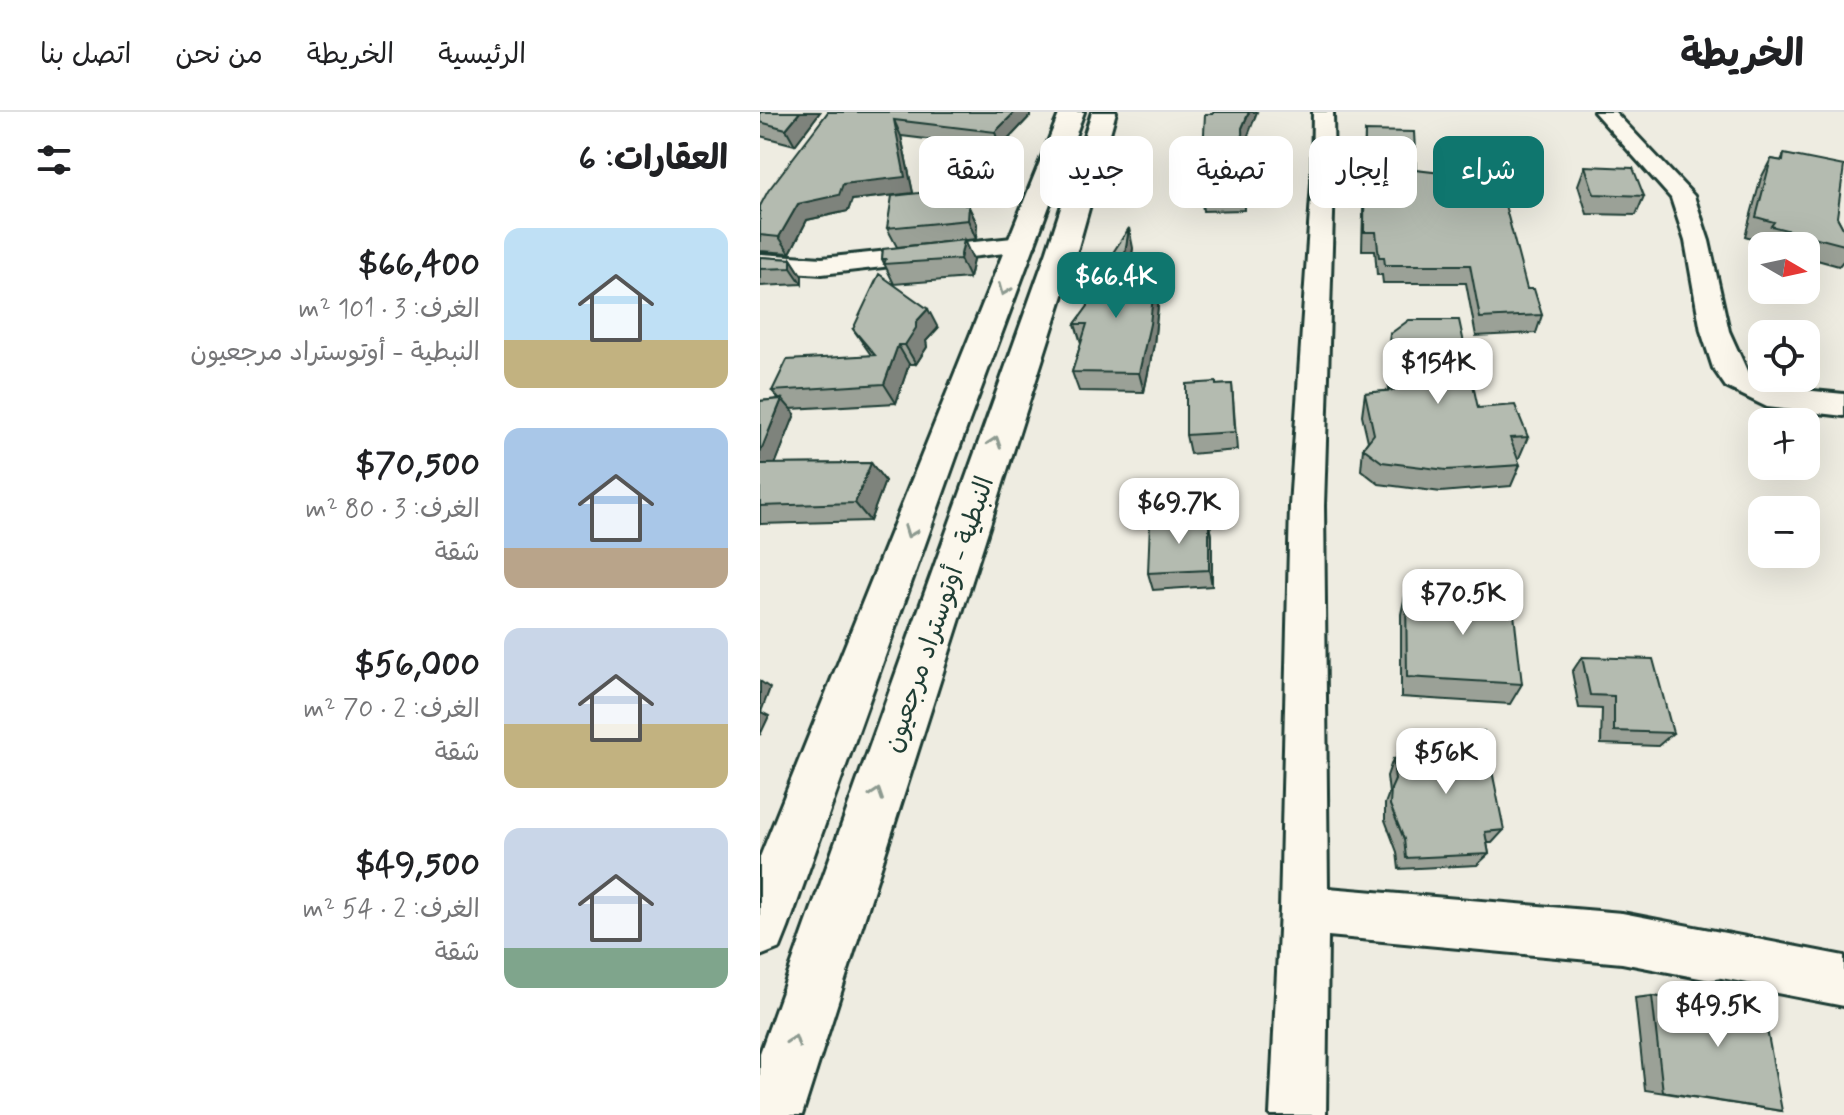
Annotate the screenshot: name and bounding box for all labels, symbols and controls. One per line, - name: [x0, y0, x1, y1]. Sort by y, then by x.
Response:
- text: الخريطة: [1680, 31, 1804, 80]
- text: اتصل بنا: [40, 37, 131, 74]
- text: من نحن: [175, 37, 263, 74]
- text: الخريطة: [307, 37, 394, 74]
- text: الرئيسية: [438, 37, 526, 74]
- chip: شقة: [919, 136, 1024, 208]
- chip: جديد: [1040, 136, 1153, 208]
- chip: تصفية: [1169, 136, 1293, 208]
- chip: إيجار: [1309, 136, 1417, 208]
- chip: شراء: [1433, 136, 1544, 208]
- text: العقارات: 6: [578, 137, 728, 182]
- icon: filters: [32, 138, 76, 182]
- north arrow: [1748, 232, 1820, 304]
- map controls: [1748, 232, 1820, 568]
- text: $66,400: [358, 243, 480, 288]
- pin: $66.4K: [1051, 252, 1181, 320]
- icon: home: [568, 260, 664, 356]
- text: $66.4K: [1075, 261, 1157, 295]
- one-way arrow: [998, 282, 1014, 296]
- text: الغرف: 3 · 101 m²: [298, 293, 480, 327]
- button: locate: [1748, 320, 1820, 392]
- text: النبطية - أوتوستراد مرجعيون: [190, 336, 480, 370]
- pin: $154K: [1382, 338, 1494, 406]
- text: $154K: [1401, 347, 1475, 381]
- button: +: [1748, 408, 1820, 480]
- one-way arrow: [986, 435, 1002, 449]
- text: $70,500: [355, 443, 480, 488]
- icon: home: [568, 460, 664, 556]
- street label: النبطية - أوتوستراد مرجعيون: [877, 472, 1003, 757]
- pin: $69.7K: [1114, 478, 1244, 546]
- text: $69.7K: [1137, 487, 1221, 521]
- text: الغرف: 3 · 80 m²: [306, 493, 480, 527]
- button: −: [1748, 496, 1820, 568]
- one-way arrow: [903, 524, 919, 538]
- text: شقة: [435, 536, 480, 570]
- pin: $70.5K: [1398, 569, 1528, 637]
- text: $70.5K: [1420, 578, 1506, 612]
- text: $56,000: [355, 643, 480, 688]
- icon: home: [568, 660, 664, 756]
- text: الغرف: 2 · 70 m²: [303, 693, 480, 727]
- pin: $56K: [1399, 728, 1493, 796]
- text: شقة: [435, 736, 480, 770]
- text: $56K: [1414, 737, 1478, 771]
- one-way arrow: [868, 788, 884, 802]
- text: $49,500: [355, 843, 480, 888]
- icon: home: [568, 860, 664, 956]
- text: الغرف: 2 · 54 m²: [303, 893, 480, 927]
- text: شقة: [435, 936, 480, 970]
- pin: $49.5K: [1653, 981, 1783, 1049]
- text: $49.5K: [1675, 990, 1761, 1024]
- one-way arrow: [785, 1035, 801, 1049]

